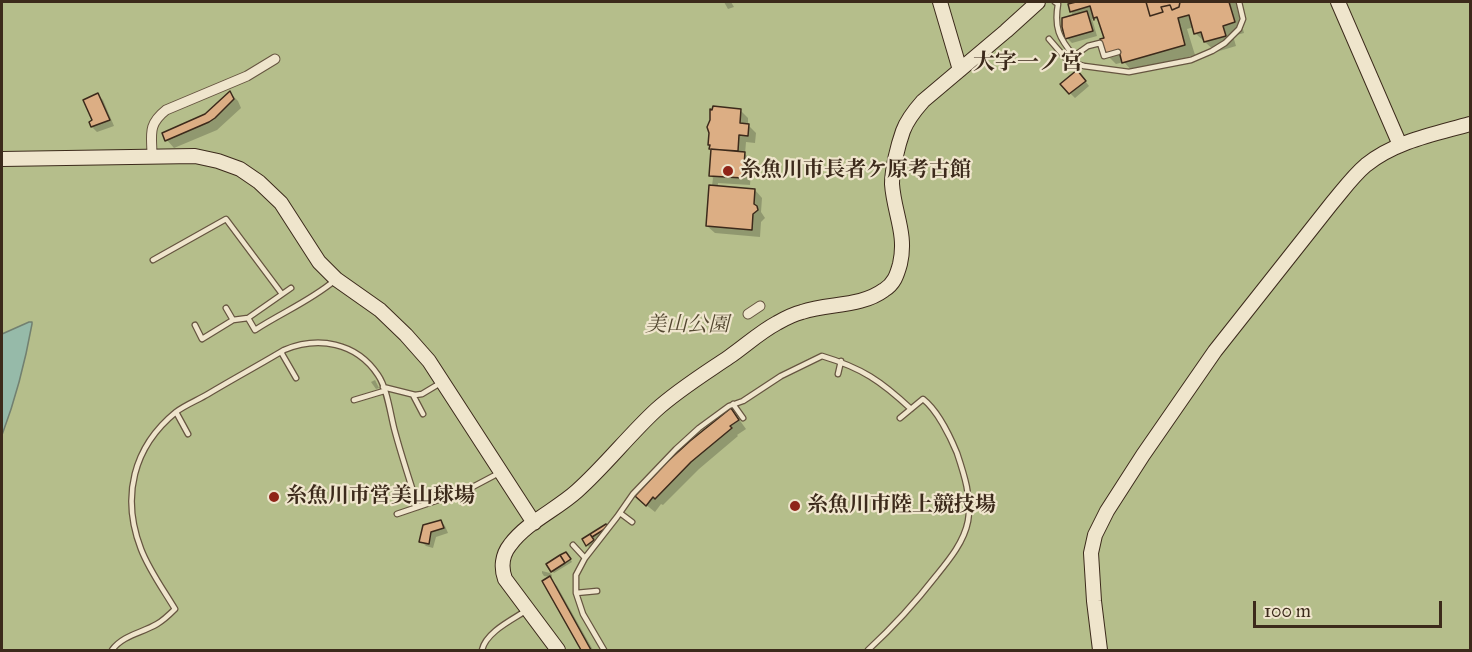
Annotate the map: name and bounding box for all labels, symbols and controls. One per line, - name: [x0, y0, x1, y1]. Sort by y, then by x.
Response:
- district label: 大字一ノ宮: [973, 51, 1083, 77]
- place label: 糸魚川市長者ケ原考古館: [740, 158, 971, 184]
- marker: 糸魚川市長者ケ原考古館: [721, 164, 735, 178]
- park label: 美山公園: [645, 313, 729, 339]
- place label: 糸魚川市営美山球場: [286, 484, 475, 510]
- marker: 糸魚川市営美山球場: [267, 490, 281, 504]
- place label: 糸魚川市陸上競技場: [807, 493, 996, 519]
- marker: 糸魚川市陸上競技場: [788, 499, 802, 513]
- scale bar: [1256, 589, 1445, 627]
- text: 100 m: [1264, 600, 1311, 622]

